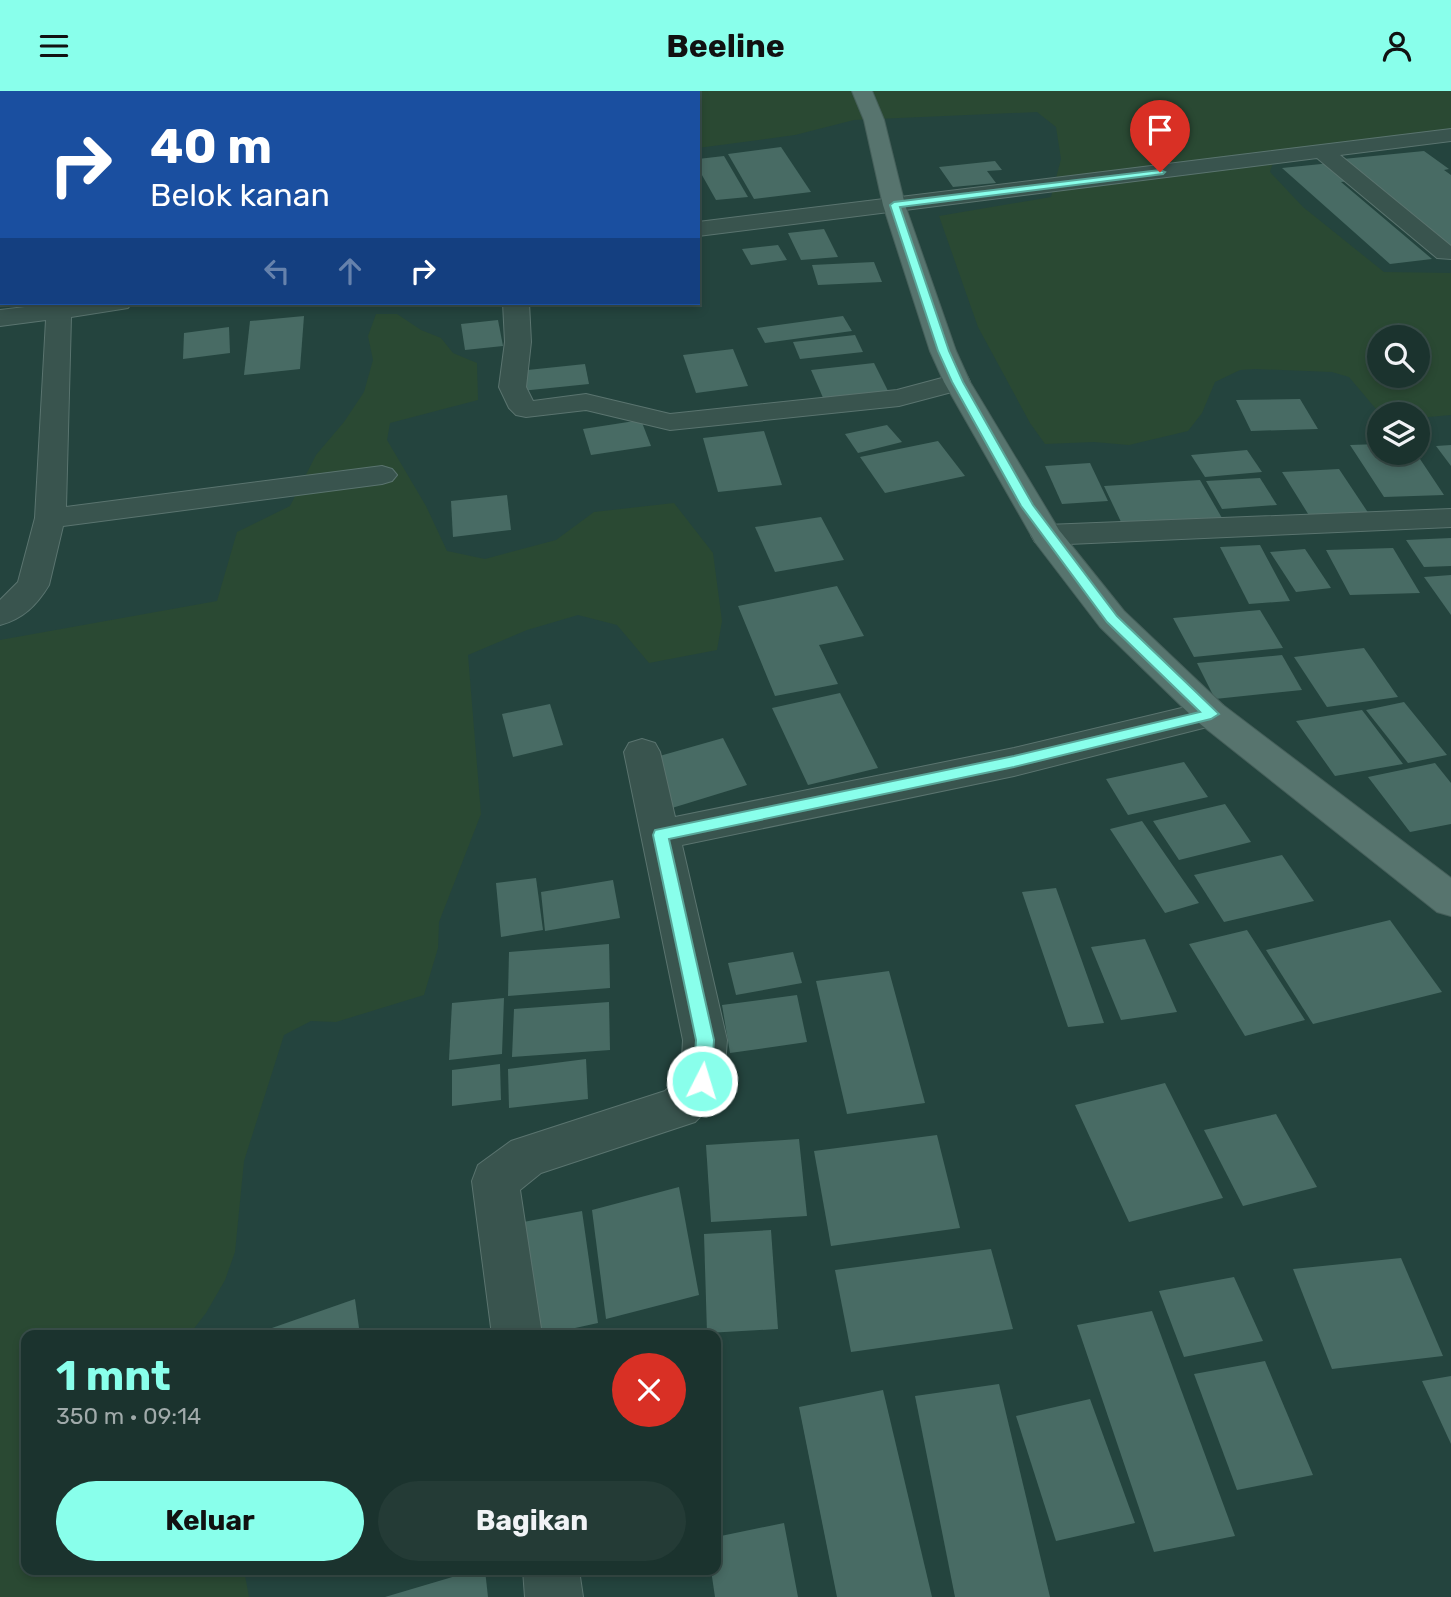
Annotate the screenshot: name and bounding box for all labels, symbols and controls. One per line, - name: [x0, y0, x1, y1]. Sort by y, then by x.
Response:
- icon: menu: [35, 27, 73, 65]
- text: Beeline: [666, 27, 785, 65]
- icon: person: [1378, 27, 1416, 65]
- pin: [1130, 100, 1190, 172]
- icon: arrive: [1141, 111, 1179, 149]
- text: 40 m: [150, 117, 272, 175]
- icon: right: [35, 119, 126, 210]
- text: Belok kanan: [150, 176, 330, 214]
- icon: left: [258, 252, 296, 290]
- icon: ahead: [331, 252, 369, 290]
- icon: right: [404, 252, 442, 290]
- map controls: [1367, 325, 1430, 465]
- button: search: [1367, 325, 1430, 388]
- button: layers: [1367, 402, 1430, 465]
- position arrow: [665, 1044, 739, 1118]
- text: 1 mnt: [56, 1351, 171, 1401]
- button: close: [612, 1353, 686, 1427]
- text: 350 m · 09:14: [56, 1402, 201, 1430]
- button: Keluar: [56, 1481, 364, 1561]
- button: Bagikan: [378, 1481, 686, 1561]

